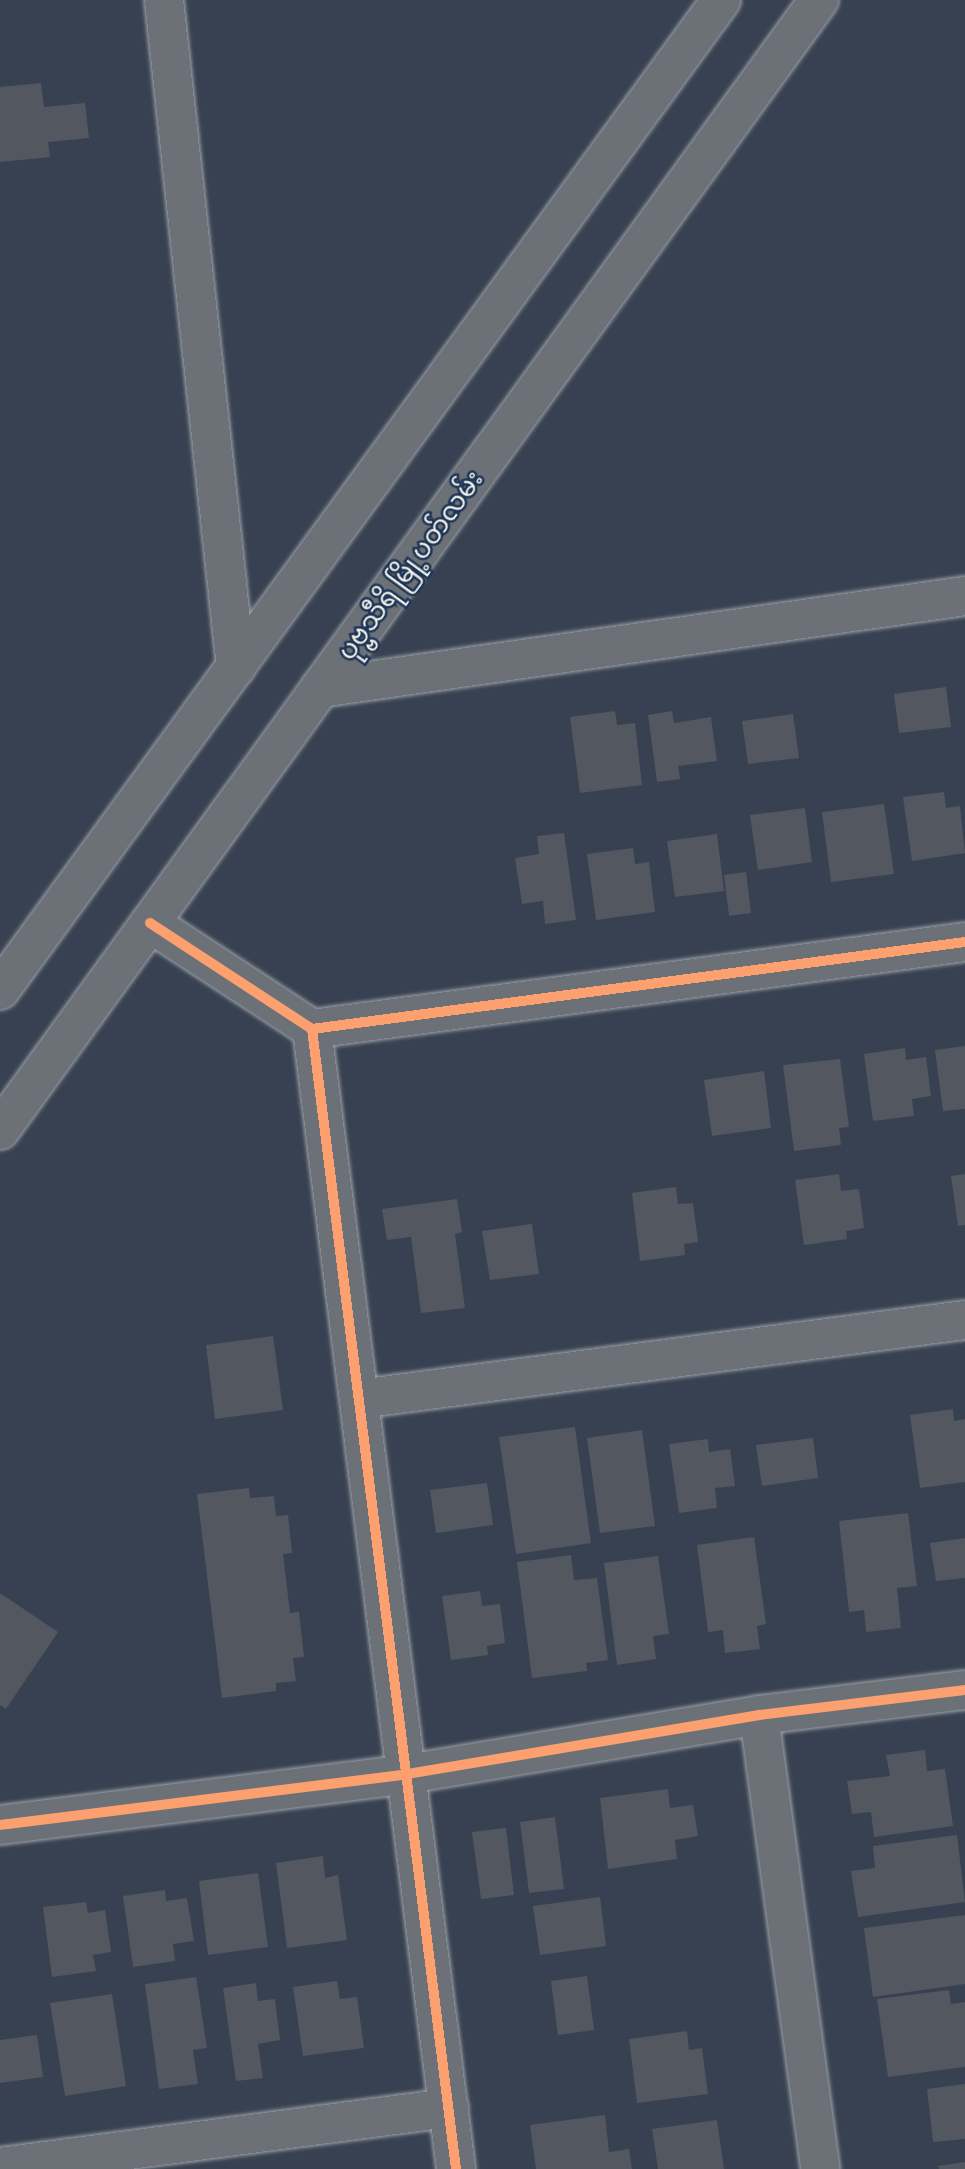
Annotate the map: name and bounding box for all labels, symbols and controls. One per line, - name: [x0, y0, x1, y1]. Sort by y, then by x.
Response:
- street label: ပုဗ္ဗသီရိ မြို့ပတ်လမ်း: [331, 464, 489, 666]

